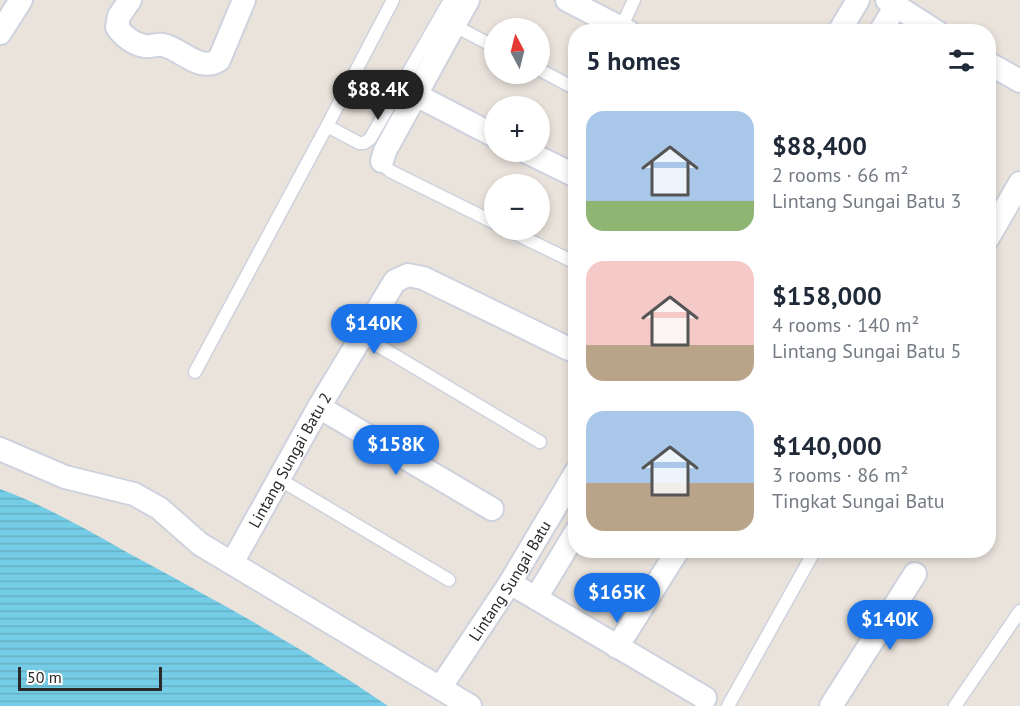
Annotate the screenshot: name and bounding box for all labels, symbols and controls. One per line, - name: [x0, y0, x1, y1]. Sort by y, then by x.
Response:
- north arrow: [484, 18, 550, 84]
- map controls: [484, 18, 550, 240]
- text: 5 homes: [586, 44, 681, 77]
- icon: filters: [945, 44, 978, 77]
- pin: $88.4K: [329, 70, 427, 121]
- text: $88.4K: [347, 76, 409, 102]
- button: +: [484, 96, 550, 162]
- text: $88,400: [772, 129, 867, 162]
- icon: home: [634, 135, 706, 207]
- text: 2 rooms · 66 m²: [772, 162, 908, 188]
- button: −: [484, 174, 550, 240]
- text: Lintang Sungai Batu 3: [772, 188, 961, 214]
- text: $158,000: [772, 279, 882, 312]
- icon: home: [634, 285, 706, 357]
- pin: $140K: [332, 304, 416, 355]
- text: $140K: [345, 310, 403, 336]
- text: 4 rooms · 140 m²: [772, 312, 919, 338]
- text: Lintang Sungai Batu 5: [772, 338, 961, 364]
- street label: Lintang Sungai Batu 2: [244, 389, 335, 531]
- pin: $158K: [354, 425, 438, 476]
- text: $140,000: [772, 429, 882, 462]
- text: $158K: [367, 431, 425, 457]
- icon: home: [634, 435, 706, 507]
- text: 3 rooms · 86 m²: [772, 462, 908, 488]
- text: Tingkat Sungai Batu: [772, 488, 945, 514]
- street label: Lintang Sungai Batu: [464, 517, 555, 645]
- pin: $165K: [575, 573, 659, 624]
- text: $165K: [588, 579, 646, 605]
- pin: $140K: [848, 600, 932, 651]
- text: $140K: [861, 606, 919, 632]
- scale bar: [18, 664, 162, 692]
- text: 50 m: [27, 667, 62, 687]

